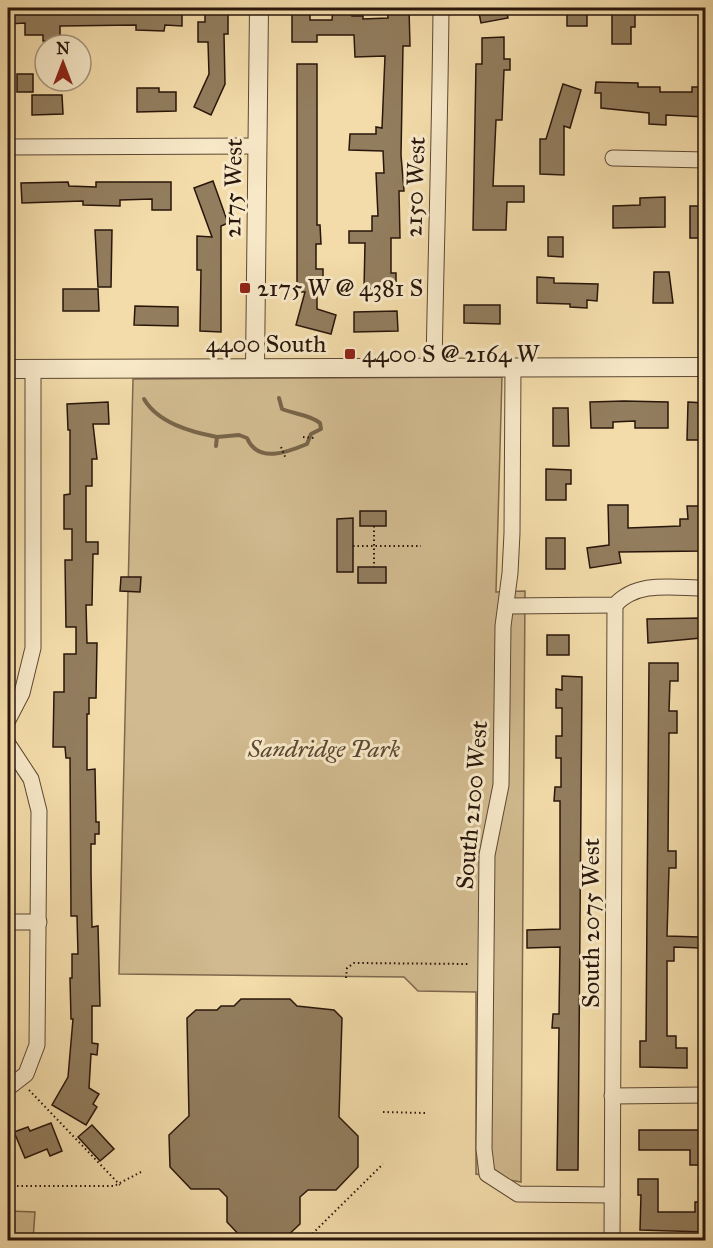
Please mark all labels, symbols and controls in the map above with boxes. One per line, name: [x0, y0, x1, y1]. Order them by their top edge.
north arrow: [33, 33, 93, 93]
text: N: [56, 39, 70, 58]
street label: 2150 West: [398, 136, 432, 238]
street label: 2175 West: [217, 137, 249, 238]
place label: 2175 W @ 4381 S: [257, 273, 423, 303]
marker: 2175 W @ 4381 S: [238, 281, 252, 295]
street label: 4400 South: [206, 329, 326, 359]
place label: 4400 S @ 2164 W: [362, 339, 541, 369]
marker: 4400 S @ 2164 W: [343, 347, 357, 361]
street label: South 2100 West: [450, 719, 494, 891]
park label: Sandridge Park: [247, 734, 400, 764]
street label: South 2075 West: [576, 838, 606, 1008]

